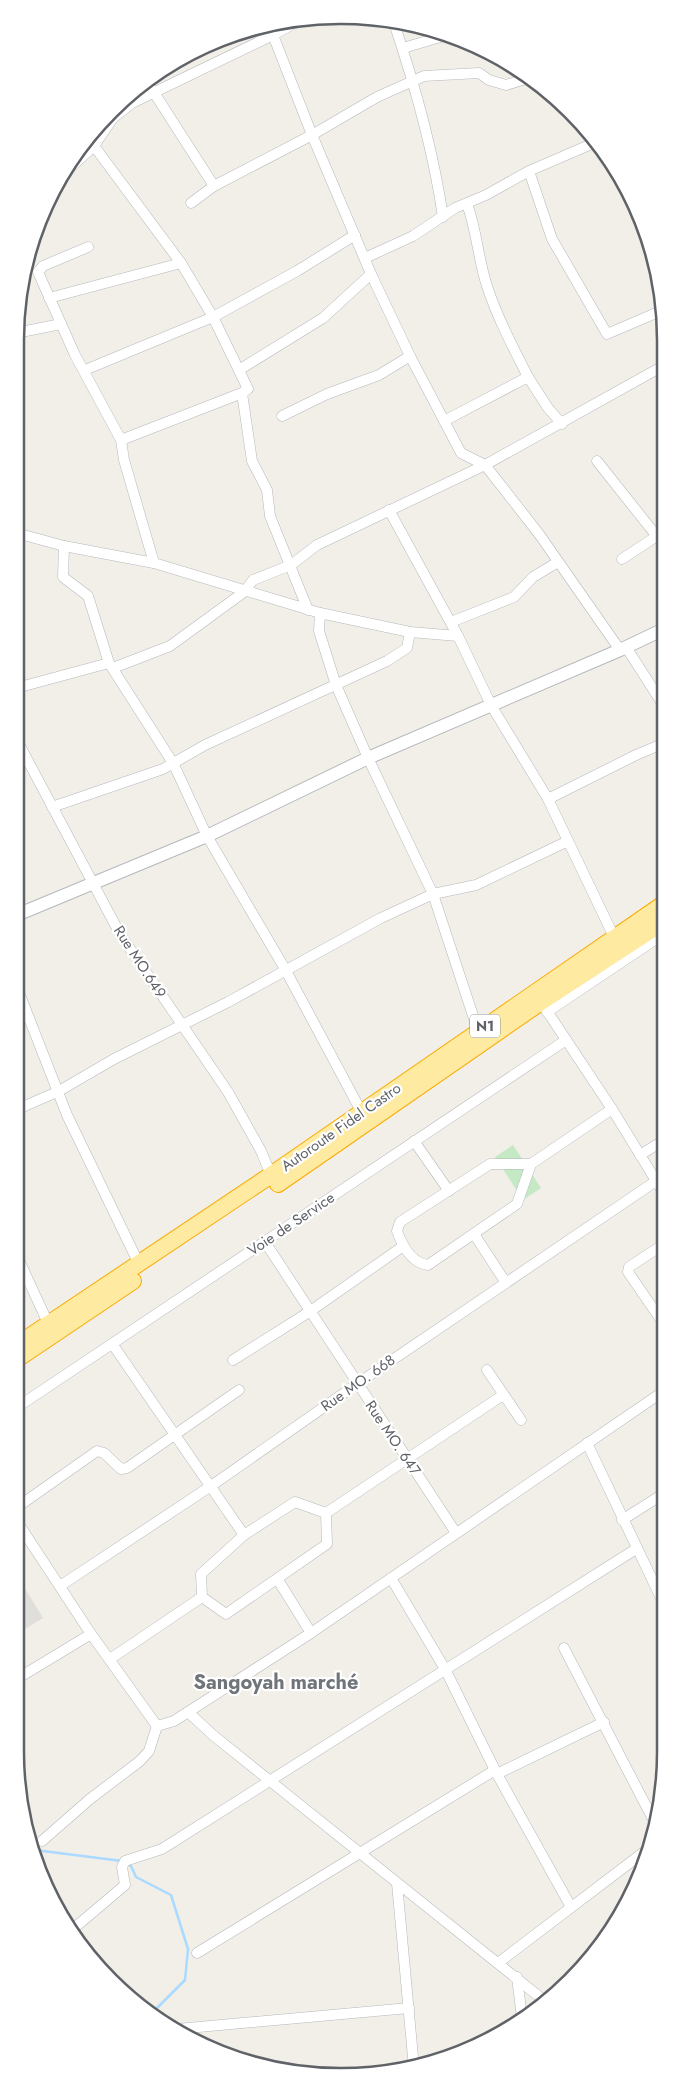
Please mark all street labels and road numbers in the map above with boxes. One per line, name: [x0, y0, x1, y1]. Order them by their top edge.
street label: Rue MO.649: [108, 921, 172, 1003]
road number: N1: [470, 1014, 500, 1038]
street label: Autoroute Fidel Castro: [277, 1077, 405, 1177]
street label: Voie de Service: [243, 1187, 339, 1261]
street label: Rue MO. 668: [316, 1349, 400, 1417]
street label: Rue MO. 647: [360, 1396, 426, 1480]

